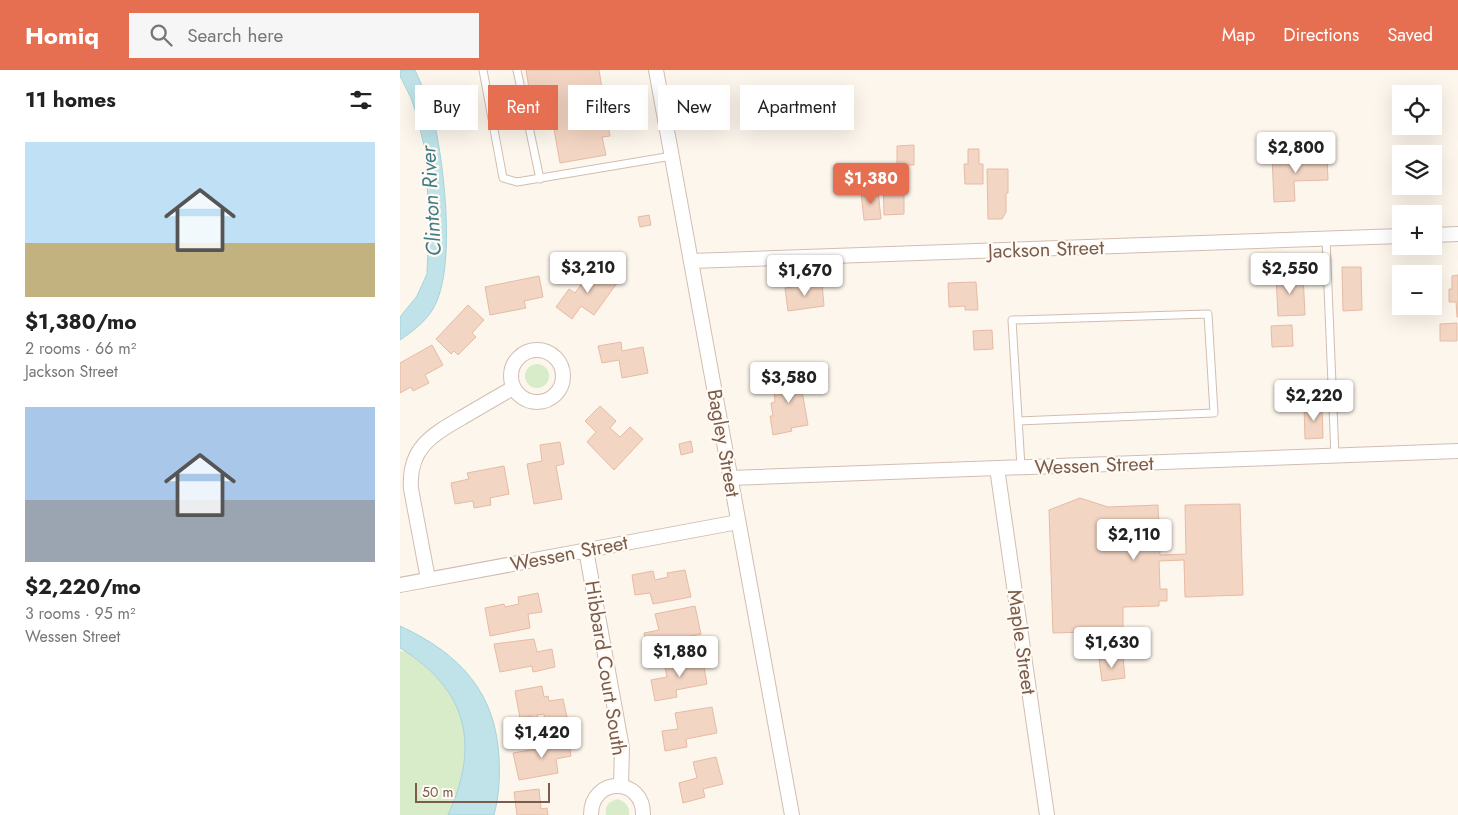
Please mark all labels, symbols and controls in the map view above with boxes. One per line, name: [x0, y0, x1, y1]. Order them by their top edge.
search box: [129, 13, 479, 58]
text: Homiq: [25, 18, 99, 53]
icon: search: [147, 21, 175, 49]
text: Search here: [187, 22, 283, 49]
text: Map: [1222, 22, 1255, 48]
text: Directions: [1283, 22, 1359, 48]
text: Saved: [1387, 22, 1433, 48]
text: 11 homes: [25, 85, 116, 115]
chip: Buy: [415, 85, 478, 130]
chip: Rent: [488, 85, 558, 130]
chip: Filters: [568, 85, 648, 130]
chip: New: [658, 85, 730, 130]
chip: Apartment: [740, 85, 854, 130]
map controls: [1392, 85, 1442, 315]
button: locate: [1392, 85, 1442, 135]
icon: filters: [347, 86, 375, 114]
pin: $2,800: [1255, 132, 1337, 174]
text: $2,800: [1268, 136, 1324, 159]
water label: Clinton River: [413, 144, 449, 257]
button: layers: [1392, 145, 1442, 195]
pin: $1,380: [830, 162, 912, 205]
text: $1,380: [844, 167, 898, 190]
icon: home: [155, 175, 245, 265]
button: +: [1392, 205, 1442, 255]
street label: Jackson Street: [985, 233, 1105, 266]
pin: $3,210: [547, 252, 629, 294]
pin: $2,550: [1249, 252, 1331, 295]
pin: $1,670: [764, 254, 846, 297]
text: $3,210: [561, 256, 615, 279]
text: $2,550: [1262, 257, 1318, 280]
text: $1,670: [778, 259, 832, 282]
button: −: [1392, 265, 1442, 315]
text: $1,380/mo: [25, 307, 137, 337]
text: 2 rooms · 66 m²: [25, 337, 136, 360]
text: Jackson Street: [25, 360, 118, 383]
pin: $3,580: [748, 362, 830, 404]
text: $3,580: [761, 366, 817, 389]
pin: $2,220: [1273, 380, 1355, 422]
text: $2,220: [1285, 384, 1343, 407]
street label: Bagley Street: [700, 387, 747, 500]
icon: home: [155, 440, 245, 530]
street label: Wessen Street: [1034, 449, 1154, 482]
pin: $2,110: [1093, 518, 1175, 561]
text: $2,110: [1108, 523, 1160, 546]
street label: Wessen Street: [508, 528, 631, 579]
text: $2,220/mo: [25, 572, 141, 602]
street label: Hibbard Court South: [577, 579, 634, 758]
street label: Maple Street: [1000, 588, 1043, 697]
text: 3 rooms · 95 m²: [25, 602, 136, 625]
text: Wessen Street: [25, 625, 120, 648]
pin: $1,630: [1071, 626, 1153, 669]
text: $1,630: [1085, 631, 1139, 654]
pin: $1,880: [639, 636, 721, 678]
text: $1,880: [653, 640, 707, 663]
pin: $1,420: [501, 716, 583, 759]
text: $1,420: [514, 721, 570, 744]
scale bar: [415, 780, 550, 803]
text: 50 m: [422, 782, 453, 802]

